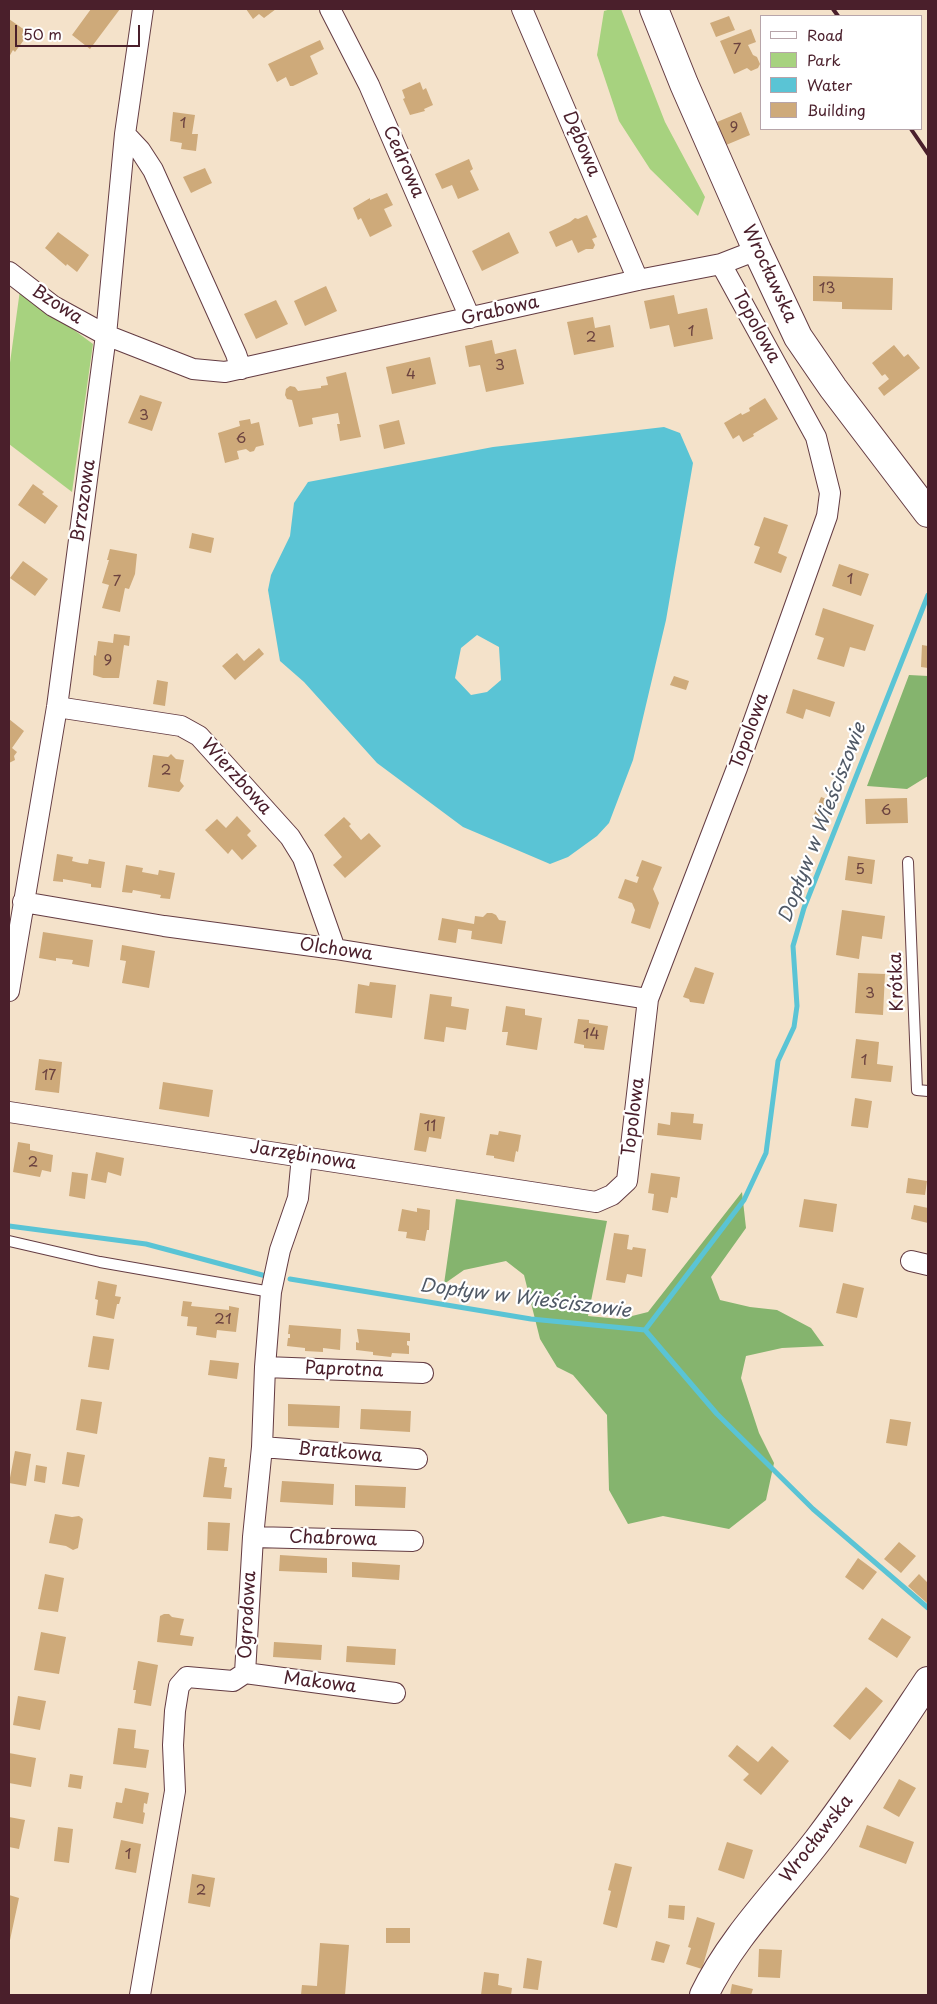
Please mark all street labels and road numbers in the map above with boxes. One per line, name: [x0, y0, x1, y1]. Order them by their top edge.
street label: Dębowa: [558, 108, 604, 180]
street label: Cedrowa: [378, 123, 428, 201]
street label: Wrocławska: [737, 222, 801, 326]
street label: Bzowa: [28, 281, 86, 329]
street label: Topolowa: [727, 287, 785, 367]
street label: Grabowa: [459, 292, 541, 330]
street label: Brzozowa: [67, 458, 101, 544]
street label: Topolowa: [726, 690, 774, 772]
street label: Wierzbowa: [196, 735, 276, 819]
street label: Olchowa: [298, 934, 374, 966]
street label: Krótka: [885, 952, 909, 1012]
street label: Topolowa: [618, 1076, 650, 1158]
street label: Jarzębinowa: [248, 1137, 358, 1175]
street label: Paprotna: [304, 1358, 384, 1382]
street label: Bratkowa: [297, 1439, 383, 1467]
street label: Chabrowa: [288, 1527, 378, 1551]
street label: Ogrodowa: [235, 1570, 261, 1660]
street label: Makowa: [282, 1668, 358, 1698]
street label: Wrocławska: [776, 1791, 858, 1887]

